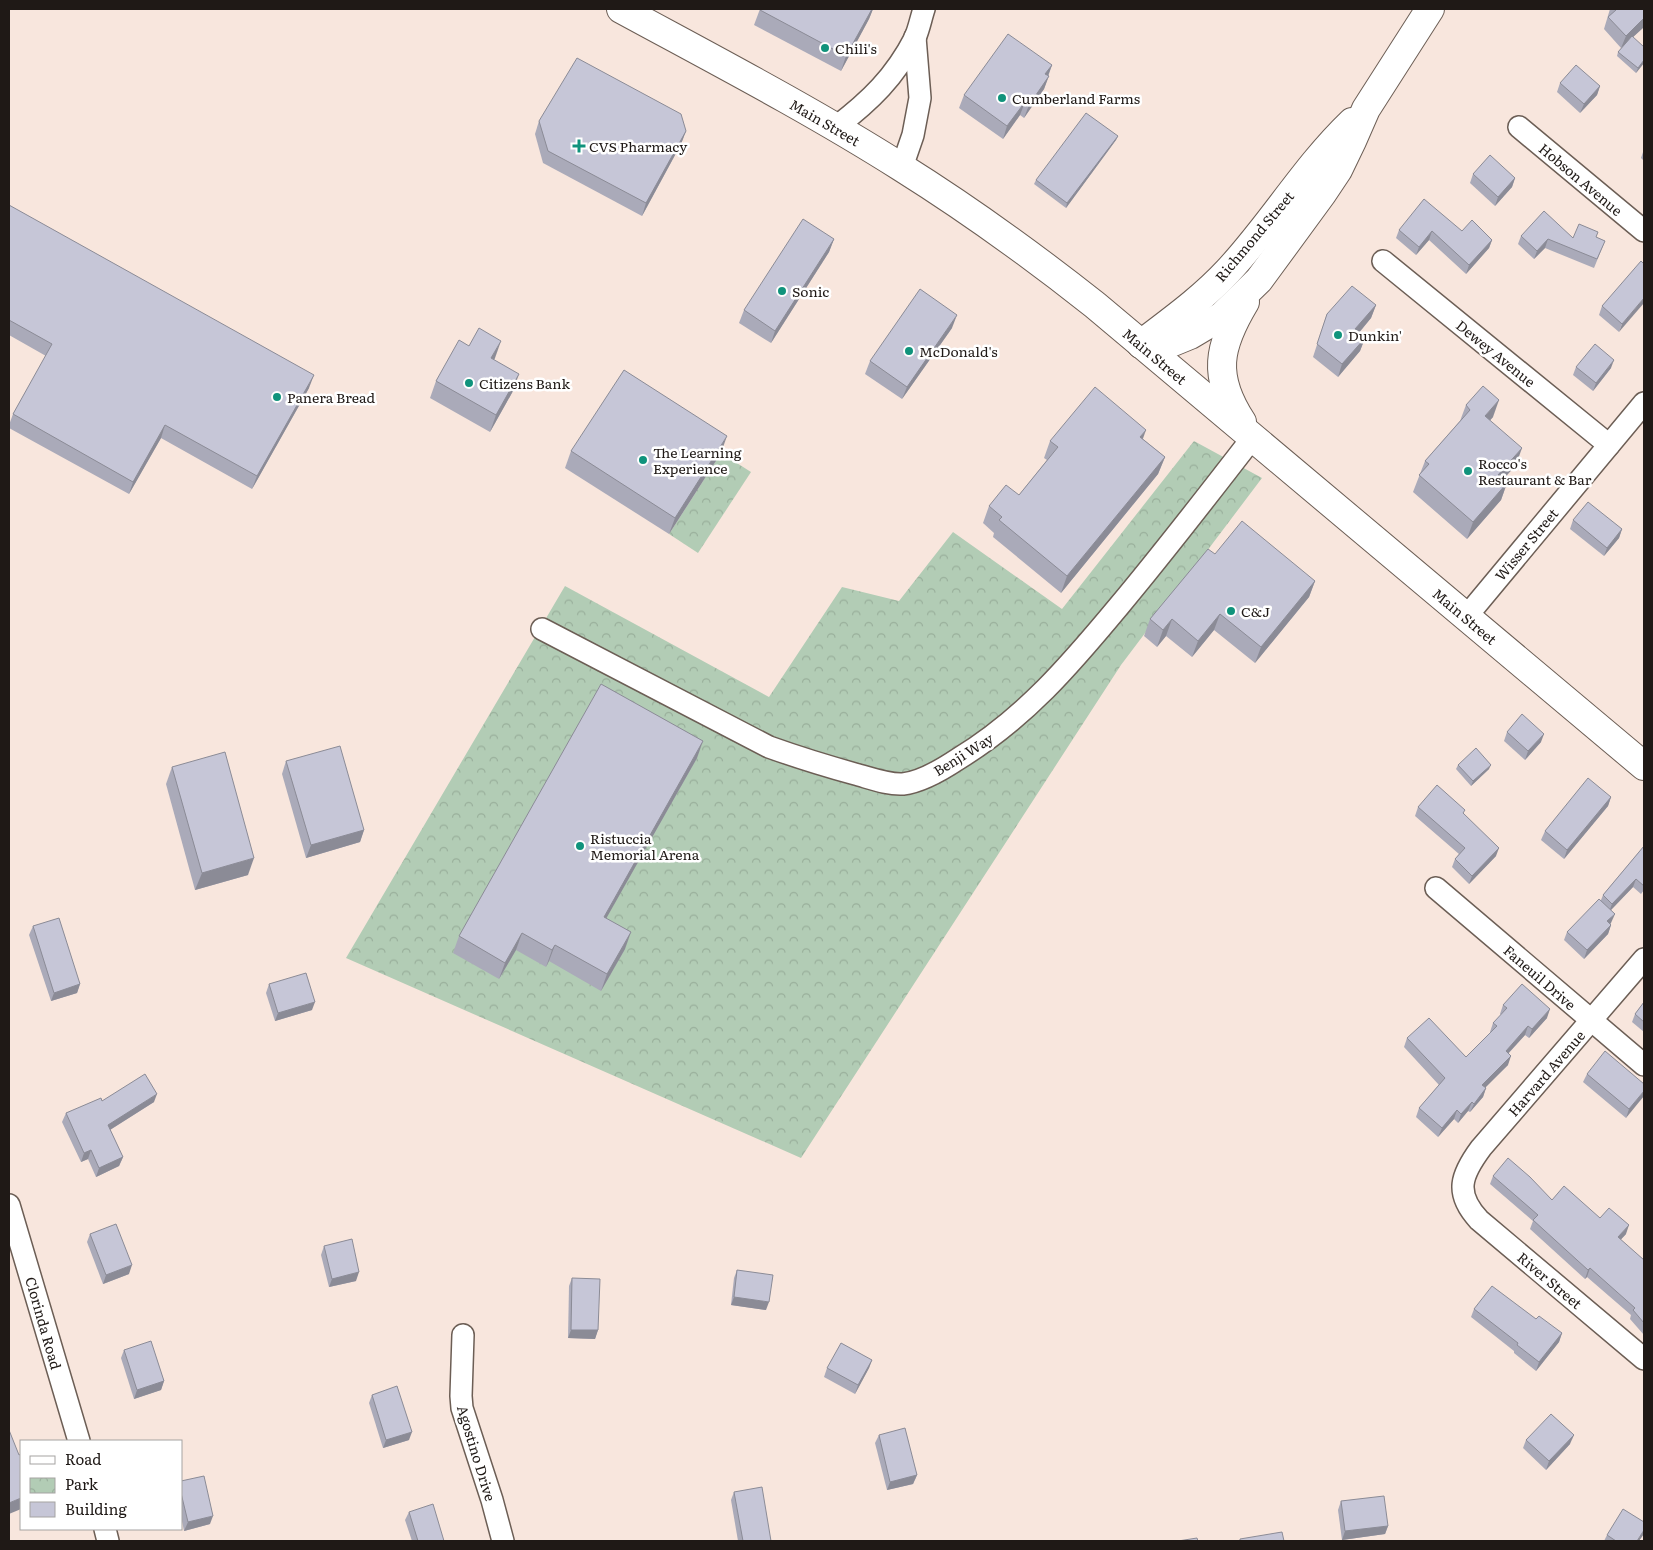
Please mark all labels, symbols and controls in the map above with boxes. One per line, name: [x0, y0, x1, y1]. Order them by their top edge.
place label: Chili's: [835, 38, 877, 58]
marker: Chili's: [819, 42, 831, 54]
place label: Cumberland Farms: [1012, 88, 1140, 108]
marker: Cumberland Farms: [996, 92, 1008, 104]
street label: Main Street: [786, 94, 864, 150]
place label: CVS Pharmacy: [589, 136, 688, 156]
street label: Hobson Avenue: [1535, 138, 1627, 220]
marker: CVS Pharmacy: [573, 140, 585, 152]
street label: Richmond Street: [1210, 186, 1298, 286]
place label: Sonic: [792, 281, 829, 301]
marker: Sonic: [776, 285, 788, 297]
street label: Dewey Avenue: [1452, 315, 1540, 391]
street label: Main Street: [1119, 323, 1192, 389]
place label: Dunkin': [1348, 325, 1402, 345]
marker: Dunkin': [1332, 329, 1344, 341]
place label: McDonald's: [919, 341, 998, 361]
marker: McDonald's: [903, 345, 915, 357]
place label: Citizens Bank: [479, 373, 570, 393]
marker: Citizens Bank: [463, 377, 475, 389]
place label: Panera Bread: [287, 387, 376, 407]
marker: Panera Bread: [271, 391, 283, 403]
place label: The Learning Experience: [653, 442, 742, 478]
place label: Rocco's Restaurant & Bar: [1478, 453, 1592, 489]
marker: The Learning Experience: [637, 454, 649, 466]
marker: Rocco's Restaurant & Bar: [1462, 465, 1474, 477]
street label: Wisser Street: [1490, 503, 1562, 584]
street label: Main Street: [1429, 583, 1502, 649]
place label: C&J: [1241, 601, 1270, 621]
marker: C&J: [1225, 605, 1237, 617]
street label: Benji Way: [929, 727, 998, 780]
place label: Ristuccia Memorial Arena: [590, 828, 700, 864]
marker: Ristuccia Memorial Arena: [574, 840, 586, 852]
street label: Faneuil Drive: [1500, 940, 1580, 1014]
street label: Harvard Avenue: [1503, 1026, 1589, 1120]
street label: River Street: [1513, 1247, 1587, 1313]
street label: Clorinda Road: [21, 1274, 67, 1372]
street label: Agostino Drive: [453, 1403, 501, 1503]
legend: [20, 1440, 182, 1530]
text: Road: [65, 1447, 101, 1470]
text: Park: [65, 1472, 99, 1495]
text: Building: [65, 1497, 127, 1520]

